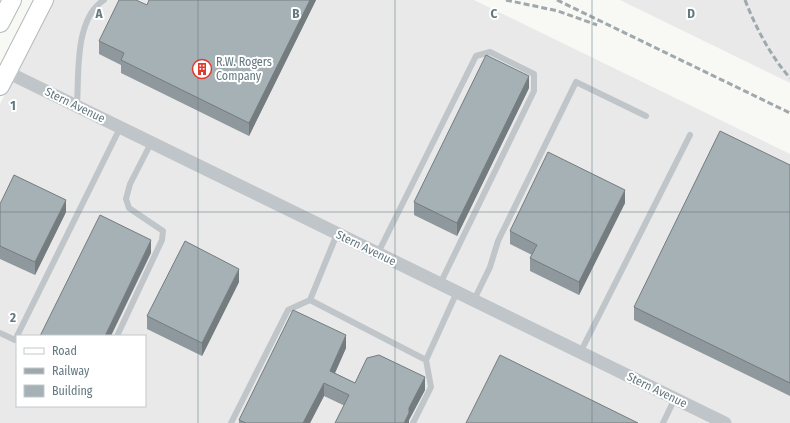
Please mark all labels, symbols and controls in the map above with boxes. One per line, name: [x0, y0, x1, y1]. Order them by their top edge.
text: A: [94, 6, 103, 21]
text: B: [292, 6, 300, 21]
text: C: [491, 6, 498, 21]
text: D: [687, 6, 695, 21]
place label: R.W. Rogers Company: [216, 55, 272, 83]
building icon: R.W. Rogers Company: [191, 58, 213, 80]
street label: Stern Avenue: [43, 84, 107, 126]
text: 1: [10, 98, 16, 113]
street label: Stern Avenue: [334, 227, 398, 269]
text: 2: [9, 310, 16, 325]
legend: [16, 335, 146, 407]
text: Road: [52, 344, 77, 358]
text: Railway: [52, 364, 90, 378]
street label: Stern Avenue: [625, 369, 689, 411]
text: Building: [52, 384, 93, 398]

